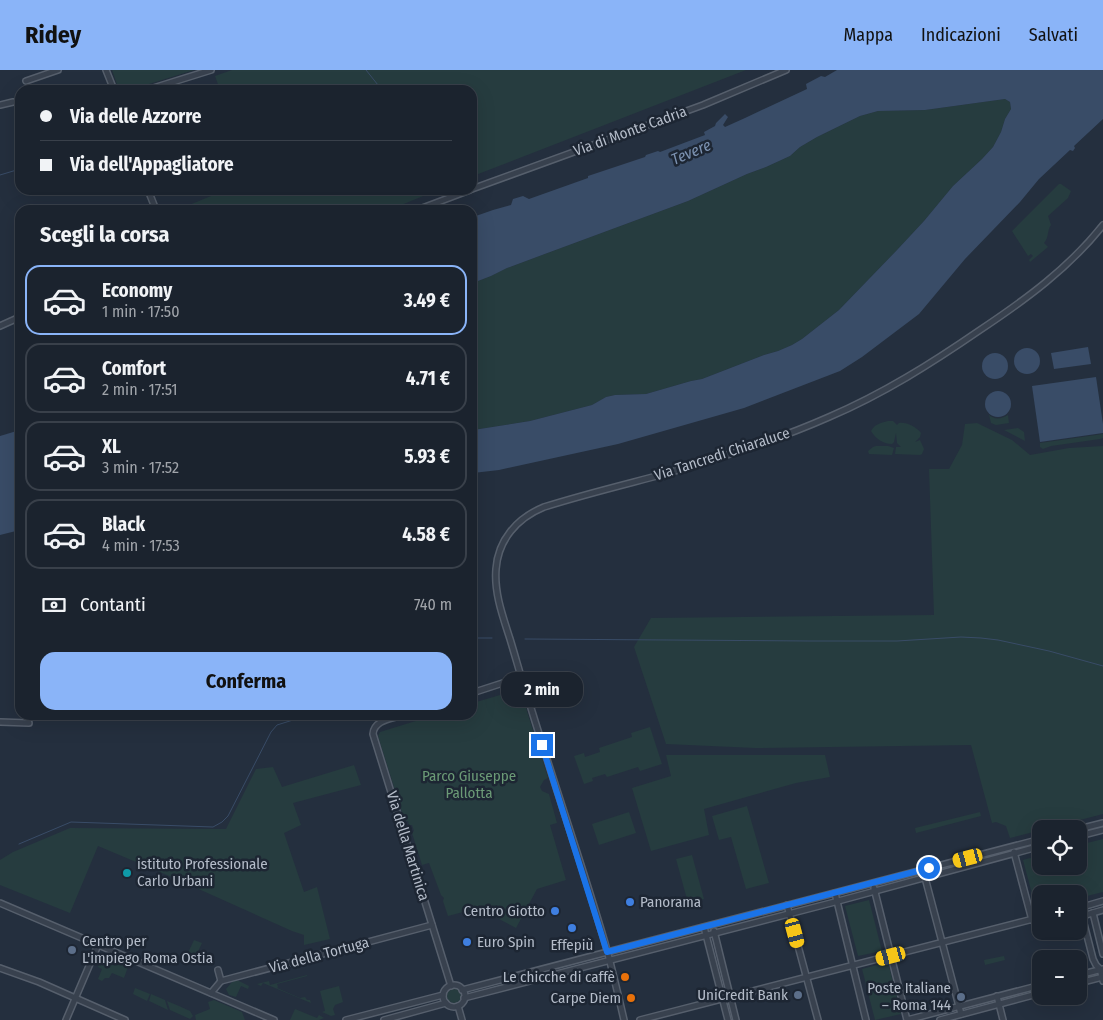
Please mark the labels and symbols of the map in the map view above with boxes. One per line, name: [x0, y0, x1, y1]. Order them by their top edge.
street label: Via di Monte Cadria: [571, 102, 689, 160]
water label: Tevere: [668, 135, 714, 169]
street label: Via Tancredi Chiaraluce: [652, 424, 792, 484]
callout: 2 min: [501, 672, 583, 708]
route end: [531, 734, 553, 756]
park label: Parco Giuseppe Pallotta: [422, 767, 516, 802]
street label: Via della Martinica: [383, 789, 433, 903]
car: [951, 847, 984, 869]
place label: istituto Professionale Carlo Urbani: [137, 855, 268, 890]
route start: [918, 857, 940, 879]
marker: istituto Professionale Carlo Urbani: [121, 867, 133, 879]
place label: Panorama: [640, 893, 701, 911]
marker: Panorama: [624, 896, 636, 908]
place label: Centro Giotto: [463, 902, 545, 920]
marker: Centro Giotto: [549, 905, 561, 917]
car: [783, 917, 806, 949]
marker: Effepiù: [566, 922, 578, 934]
place label: Centro per L'impiego Roma Ostia: [82, 932, 213, 967]
street label: Via della Tortuga: [267, 933, 371, 977]
place label: Euro Spin: [477, 933, 535, 951]
marker: Euro Spin: [461, 936, 473, 948]
place label: Effepiù: [551, 936, 593, 954]
marker: Centro per L'impiego Roma Ostia: [66, 944, 78, 956]
car: [874, 945, 907, 967]
place label: Le chicche di caffè: [503, 968, 615, 986]
marker: Le chicche di caffè: [619, 971, 631, 983]
place label: Poste Italiane – Roma 144: [867, 979, 951, 1014]
place label: UniCredit Bank: [697, 986, 788, 1004]
place label: Carpe Diem: [551, 989, 621, 1007]
marker: UniCredit Bank: [792, 989, 804, 1001]
marker: Poste Italiane – Roma 144: [955, 991, 967, 1003]
marker: Carpe Diem: [625, 992, 637, 1004]

